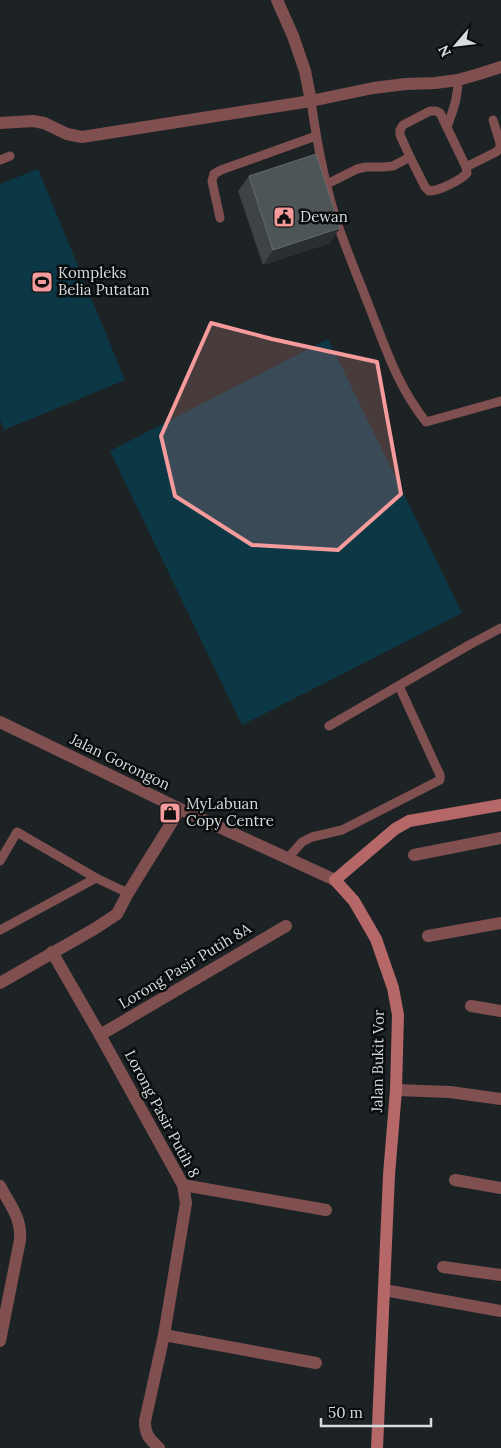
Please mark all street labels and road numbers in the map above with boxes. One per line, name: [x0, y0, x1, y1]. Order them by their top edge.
street label: Jalan Gorongon: [66, 729, 173, 794]
street label: Lorong Pasir Putih 8A: [115, 918, 255, 1013]
street label: Jalan Bukit Vor: [367, 1009, 388, 1114]
street label: Lorong Pasir Putih 8: [121, 1047, 204, 1181]

